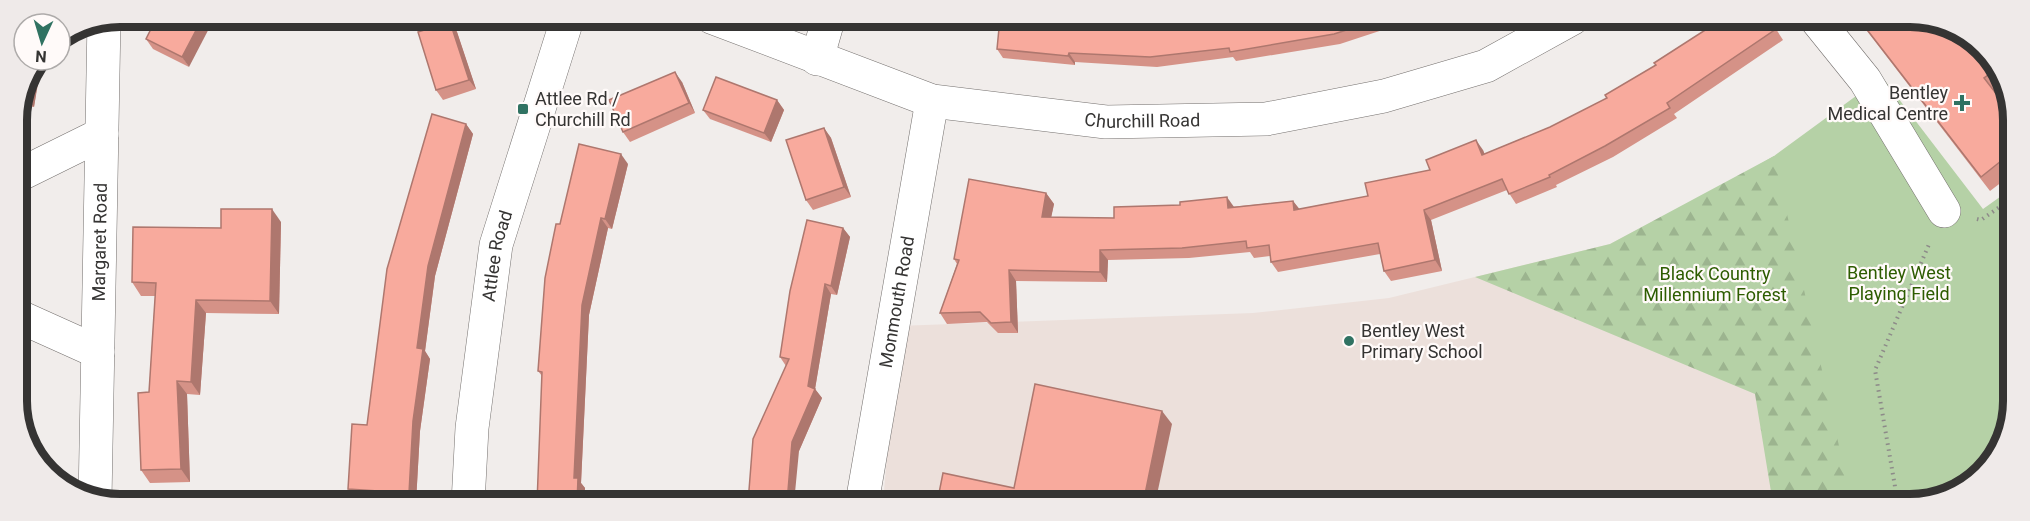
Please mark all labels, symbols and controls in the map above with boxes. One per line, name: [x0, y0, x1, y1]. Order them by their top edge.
north arrow: [12, 12, 72, 72]
text: N: [35, 47, 47, 66]
place label: Bentley Medical Centre: [1828, 82, 1948, 124]
place label: Attlee Rd / Churchill Rd: [535, 88, 631, 130]
marker: Bentley Medical Centre: [1953, 94, 1971, 112]
marker: Attlee Rd / Churchill Rd: [516, 102, 530, 116]
street label: Churchill Road: [1083, 108, 1200, 132]
street label: Margaret Road: [88, 183, 111, 301]
street label: Attlee Road: [478, 208, 516, 303]
street label: Monmouth Road: [875, 234, 918, 370]
park label: Bentley West Playing Field: [1847, 262, 1951, 304]
park label: Black Country Millennium Forest: [1643, 263, 1787, 305]
place label: Bentley West Primary School: [1361, 320, 1483, 362]
marker: Bentley West Primary School: [1342, 334, 1356, 348]

